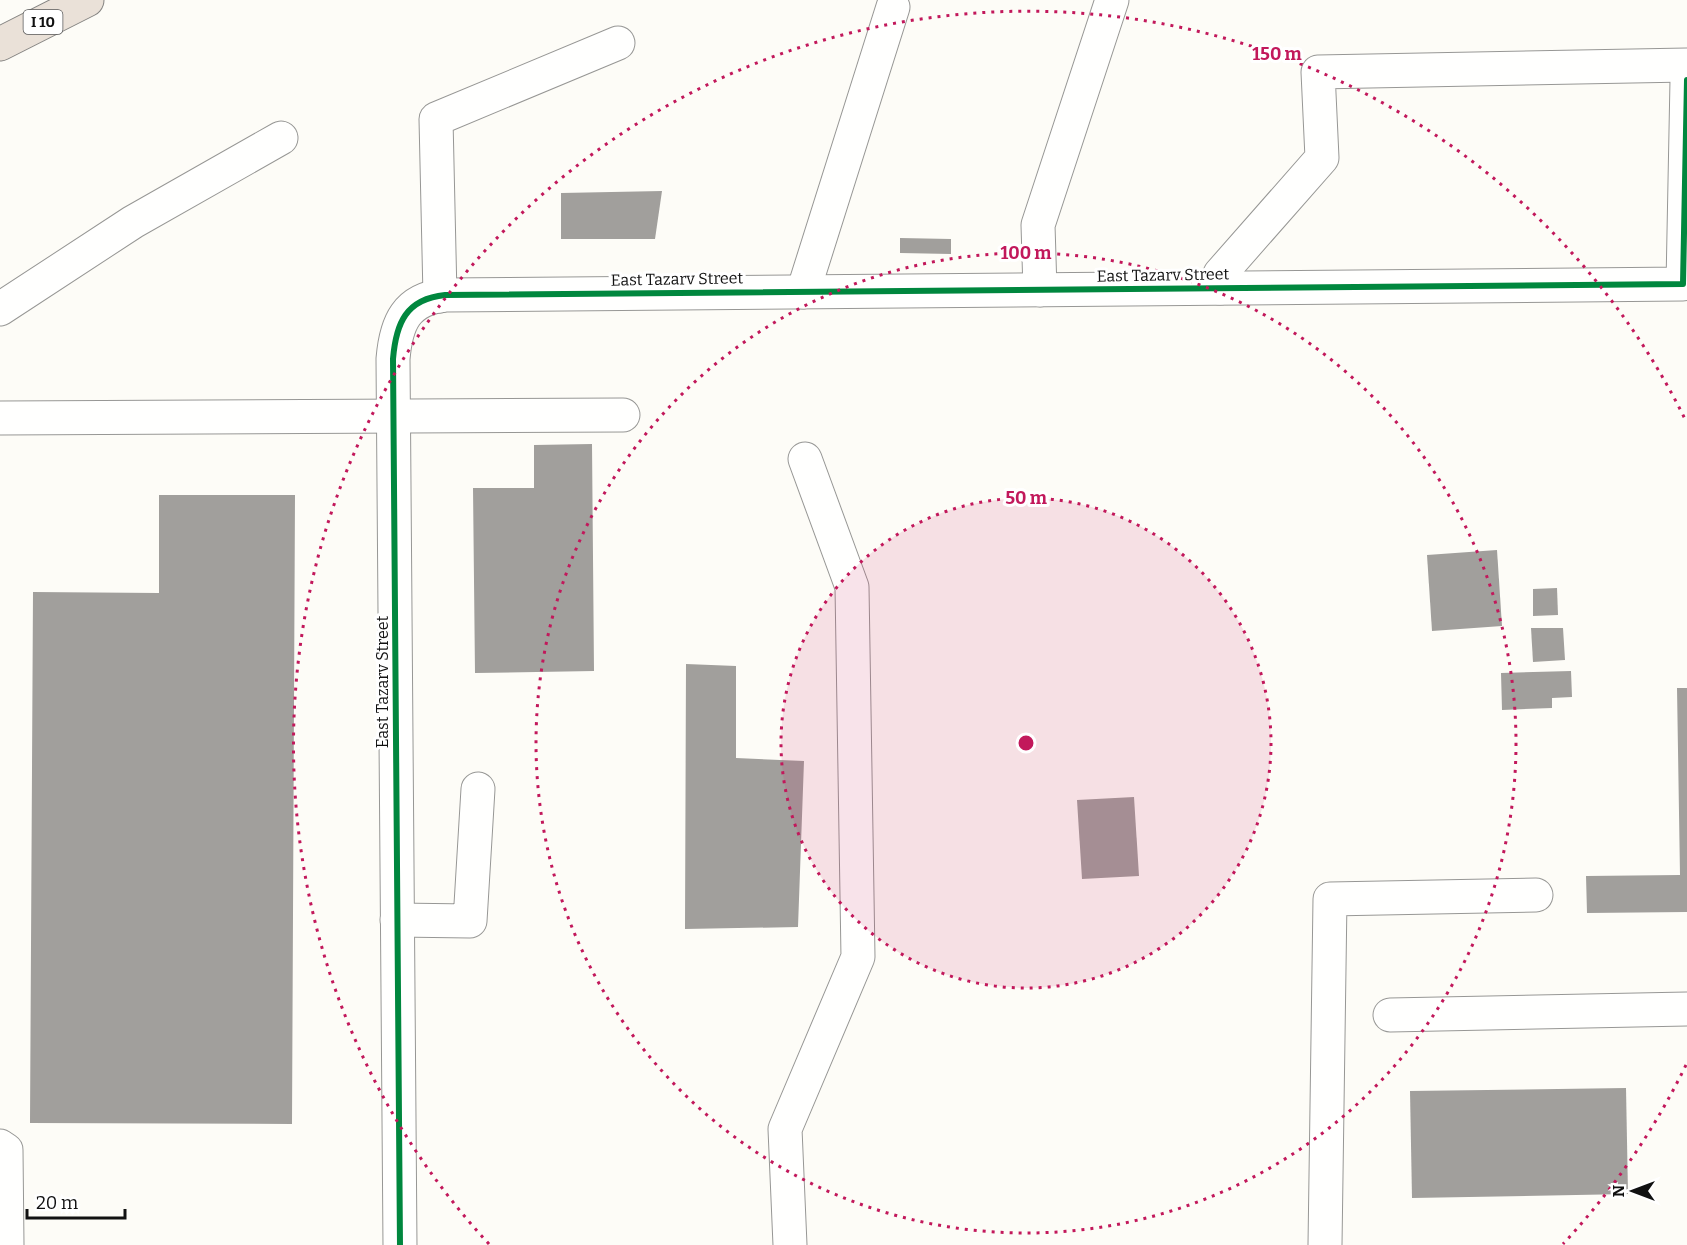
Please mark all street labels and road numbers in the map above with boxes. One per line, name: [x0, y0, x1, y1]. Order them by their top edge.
road number: I 10: [24, 10, 63, 34]
street label: East Tazarv Street: [1097, 264, 1230, 286]
street label: East Tazarv Street: [611, 268, 744, 290]
street label: East Tazarv Street: [373, 615, 392, 748]

